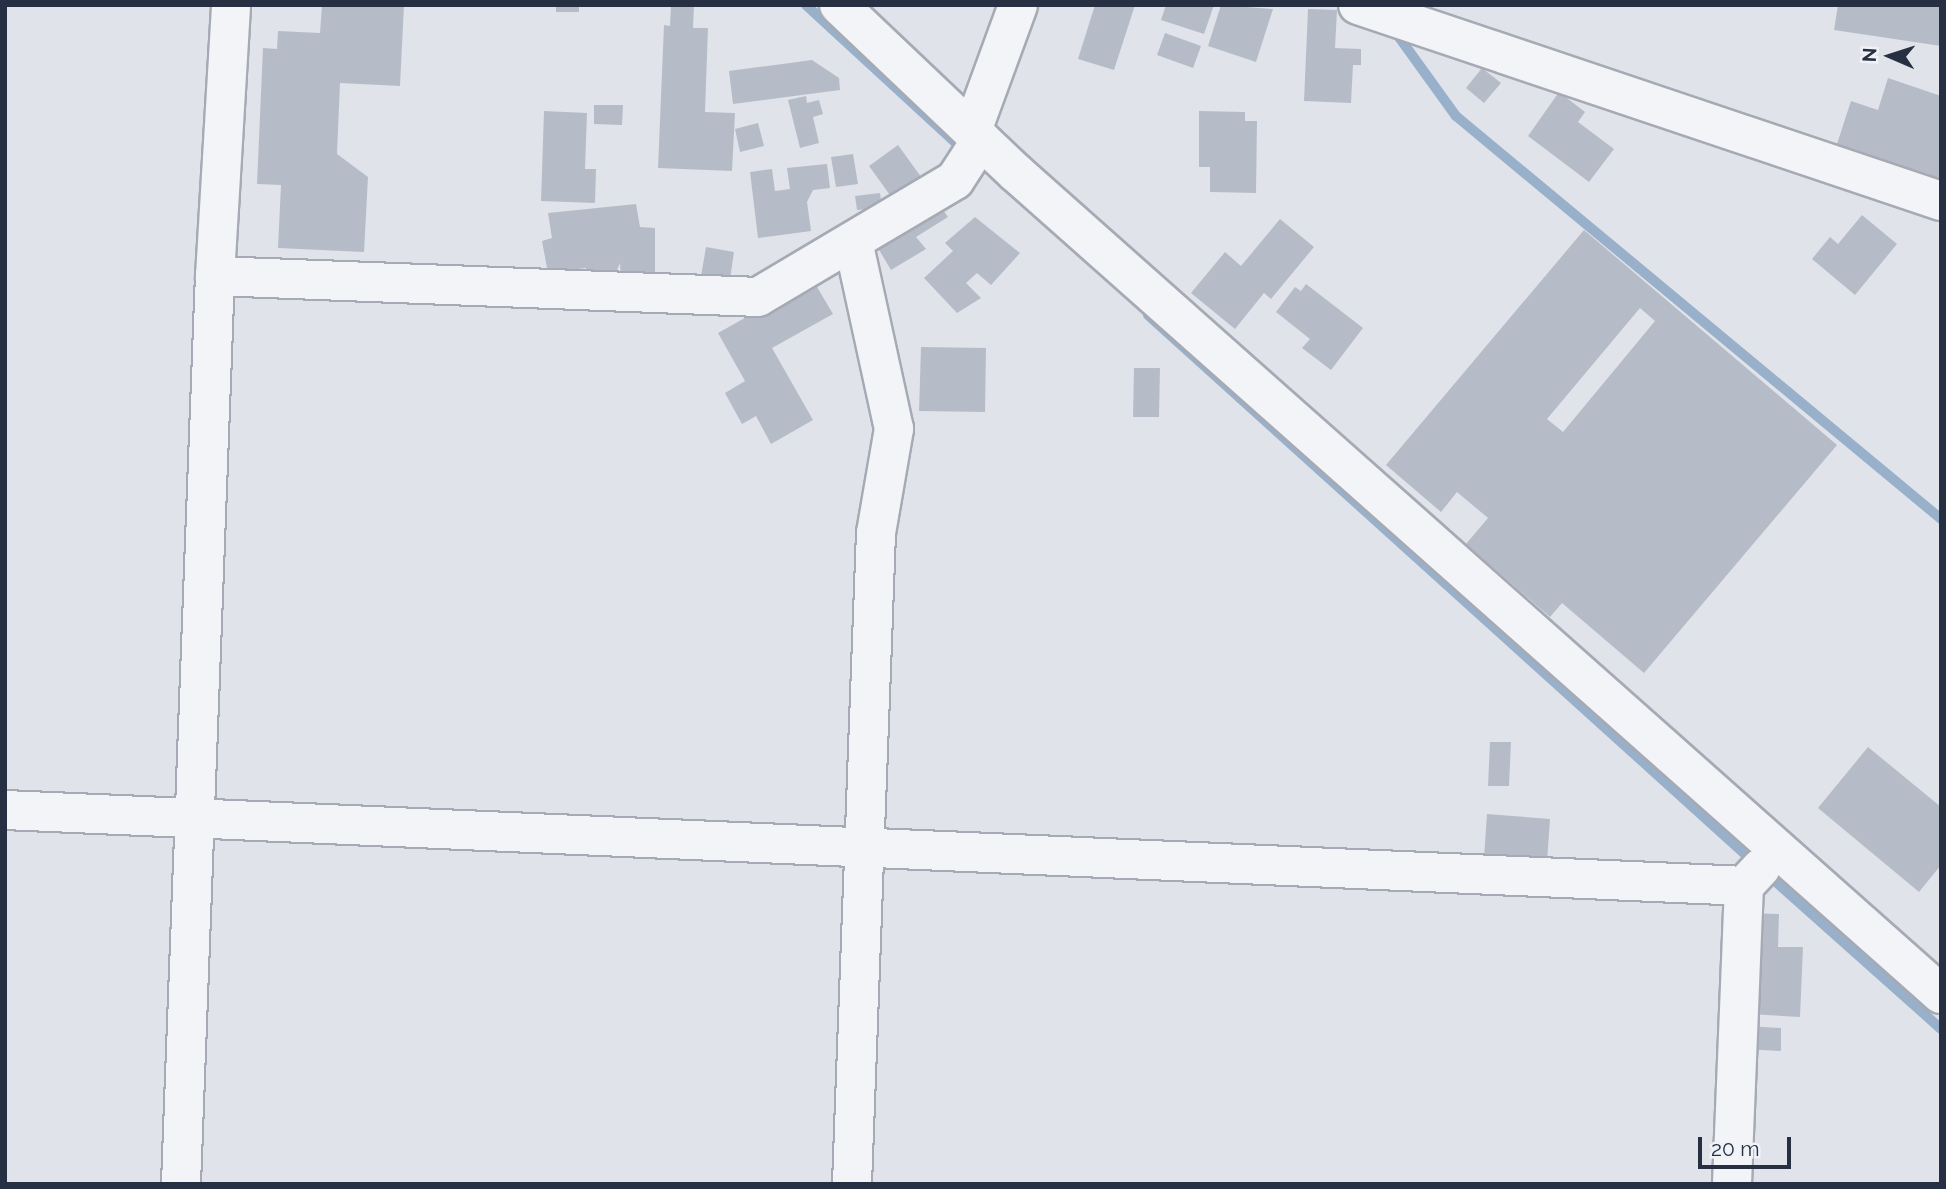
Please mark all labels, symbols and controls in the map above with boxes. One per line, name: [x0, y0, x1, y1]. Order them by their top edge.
north arrow: [1855, 21, 1925, 91]
text: N: [1858, 47, 1880, 63]
scale bar: [1701, 1122, 1794, 1166]
text: 20 m: [1711, 1136, 1759, 1161]

